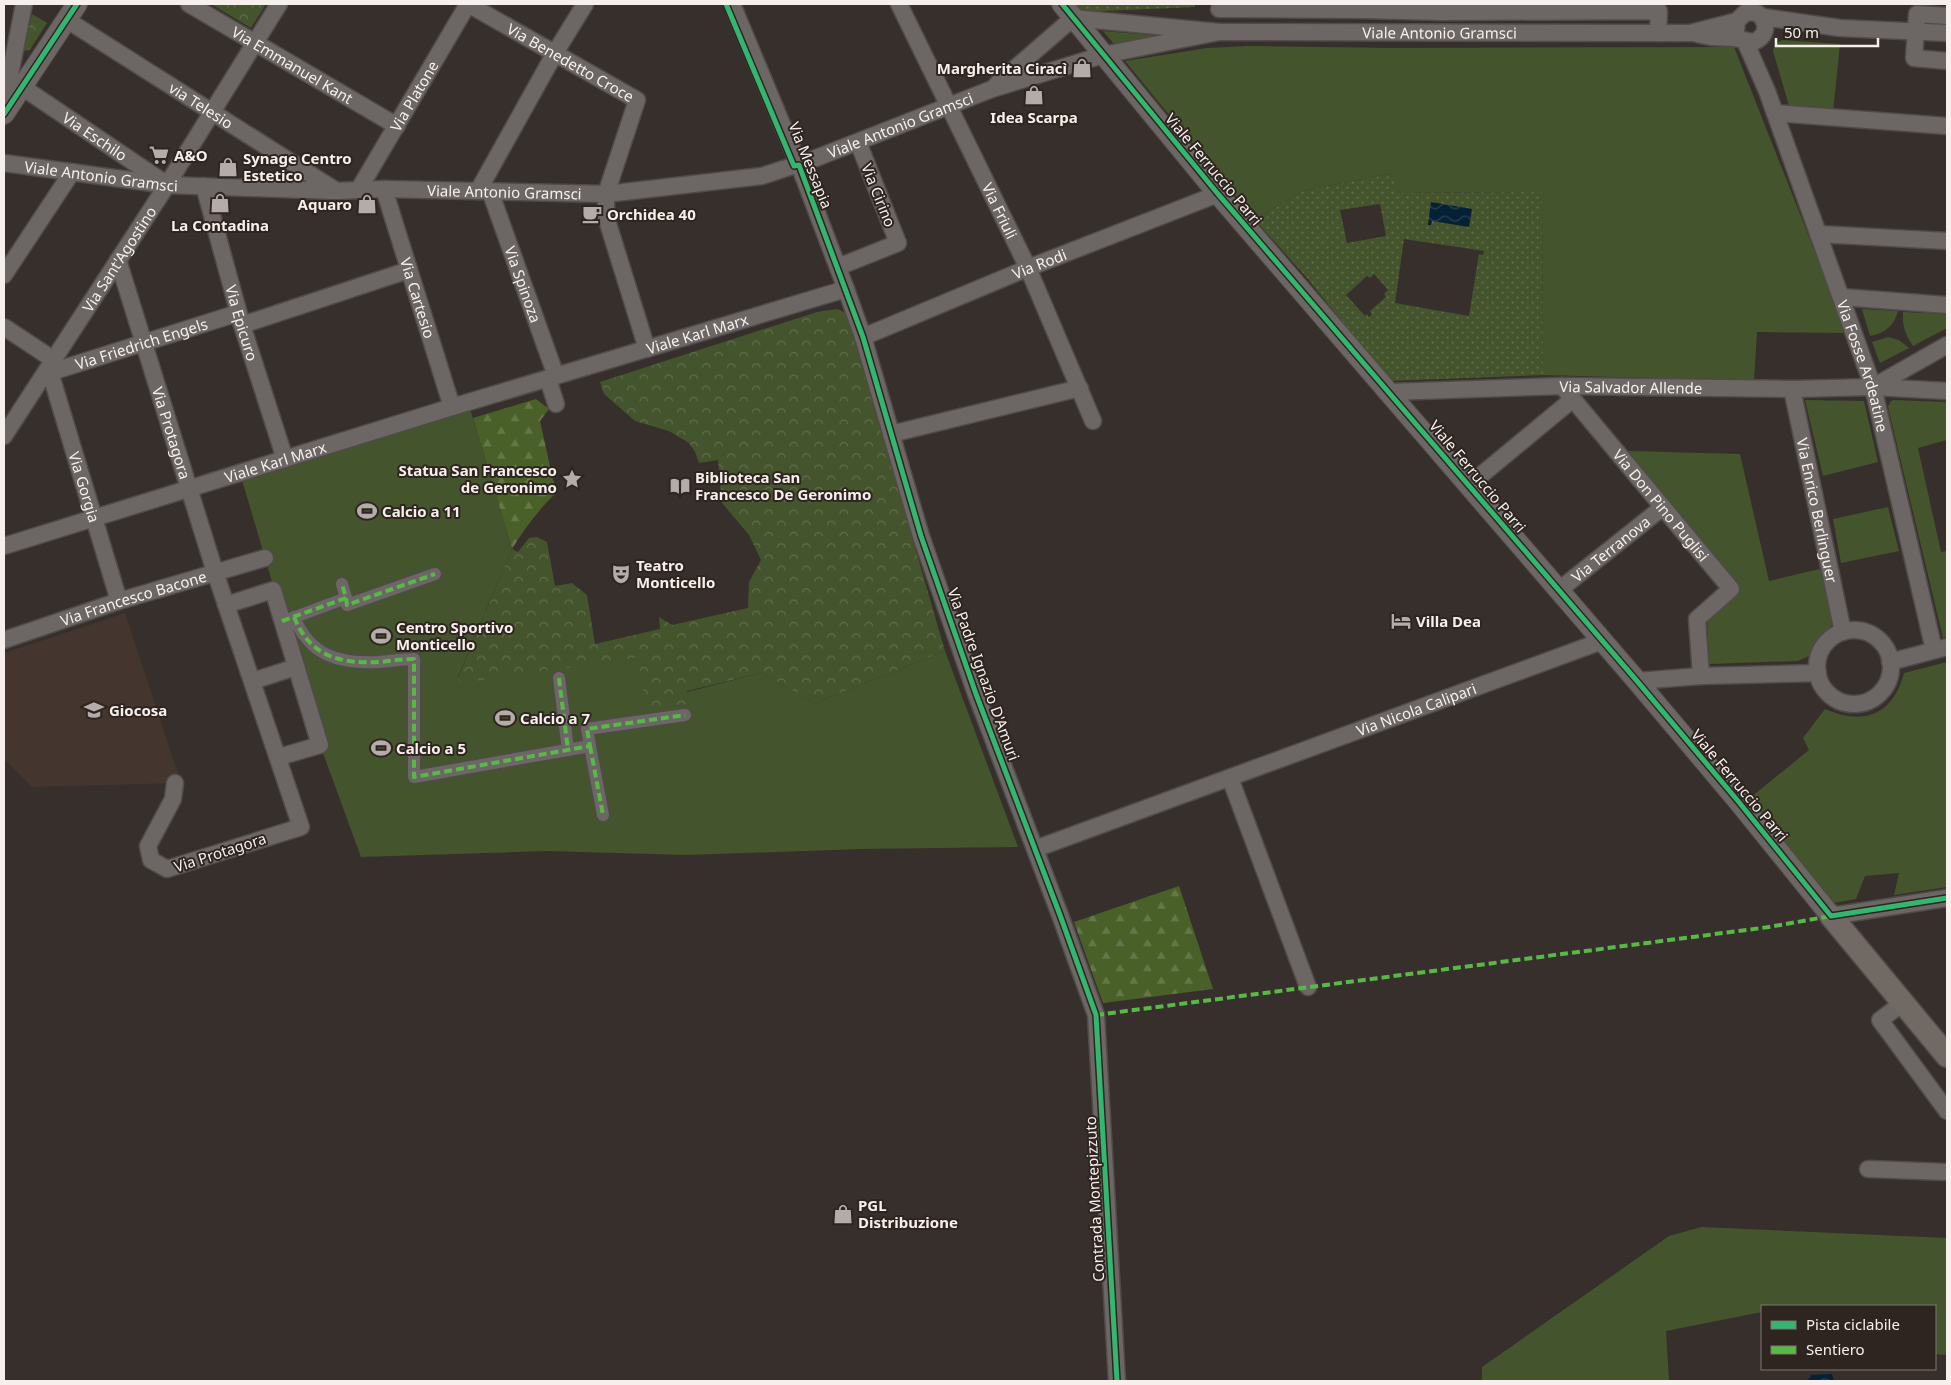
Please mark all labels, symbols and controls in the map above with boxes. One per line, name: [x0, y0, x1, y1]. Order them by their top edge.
scale bar: [1776, 15, 1878, 47]
street label: Via Benedetto Croce: [504, 18, 638, 106]
street label: Via Emmanuel Kant: [228, 21, 357, 108]
street label: Viale Antonio Gramsci: [1362, 22, 1517, 43]
text: 50 m: [1784, 22, 1819, 42]
street label: Via Platone: [385, 57, 442, 135]
shop icon: Margherita Ciracì: [1071, 57, 1093, 79]
place label: Margherita Ciracì: [937, 58, 1068, 78]
street label: via Telesio: [165, 77, 237, 133]
shop icon: Idea Scarpa: [1023, 84, 1045, 106]
street label: Viale Antonio Gramsci: [824, 87, 976, 163]
street label: Via Eschilo: [59, 107, 131, 165]
place label: Idea Scarpa: [990, 107, 1078, 127]
street label: Viale Ferruccio Parri: [1161, 109, 1267, 229]
street label: Via Messapia: [785, 119, 837, 211]
supermarket icon: A&O: [148, 144, 170, 166]
place label: A&O: [174, 145, 208, 165]
place label: Synage Centro Estetico: [243, 148, 352, 185]
street label: Viale Antonio Gramsci: [23, 156, 178, 195]
shop icon: Synage Centro Estetico: [217, 156, 239, 178]
street label: Via Cirino: [857, 160, 901, 230]
street label: Via Friuli: [978, 179, 1022, 242]
street label: Viale Antonio Gramsci: [427, 180, 582, 203]
shop icon: La Contadina: [209, 192, 231, 214]
shop icon: Aquaro: [356, 193, 378, 215]
place label: Aquaro: [298, 194, 352, 214]
street label: Via Sant'Agostino: [77, 202, 161, 316]
cafe icon: Orchidea 40: [581, 203, 603, 225]
place label: Orchidea 40: [607, 204, 696, 224]
place label: La Contadina: [171, 215, 269, 235]
street label: Via Spinoza: [500, 243, 546, 325]
street label: Via Rodi: [1009, 244, 1069, 283]
street label: Via Cartesio: [396, 255, 440, 341]
street label: Via Epicuro: [221, 283, 263, 363]
street label: Via Fosse Ardeatine: [1833, 297, 1893, 434]
street label: Viale Karl Marx: [644, 309, 751, 358]
street label: Via Friedrich Engels: [73, 313, 210, 374]
street label: Via Salvador Allende: [1559, 376, 1703, 398]
street label: Via Protagora: [148, 384, 195, 482]
street label: Viale Ferruccio Parri: [1425, 416, 1531, 536]
street label: Via Enrico Berlinguer: [1793, 436, 1842, 585]
street label: Viale Karl Marx: [222, 437, 329, 487]
street label: Via Don Pino Puglisi: [1609, 445, 1714, 565]
street label: Via Gorgia: [65, 449, 105, 525]
place label: Statua San Francesco de Geronimo: [398, 460, 557, 497]
place label: Biblioteca San Francesco De Geronimo: [695, 467, 871, 504]
place icon: Statua San Francesco de Geronimo: [561, 468, 583, 490]
library icon: Biblioteca San Francesco De Geronimo: [669, 475, 691, 497]
sports icon: Calcio a 11: [356, 500, 378, 522]
place label: Calcio a 11: [382, 501, 461, 521]
street label: Via Terranova: [1567, 511, 1654, 586]
place label: Teatro Monticello: [636, 555, 715, 592]
theatre icon: Teatro Monticello: [610, 563, 632, 585]
street label: Via Francesco Bacone: [58, 566, 209, 630]
street label: Via Padre Ignazio D'Amuri: [943, 585, 1025, 763]
hotel icon: Villa Dea: [1390, 610, 1412, 632]
place label: Villa Dea: [1416, 611, 1481, 631]
place label: Centro Sportivo Monticello: [396, 617, 513, 654]
sports icon: Centro Sportivo Monticello: [370, 625, 392, 647]
street label: Via Nicola Calipari: [1353, 678, 1479, 740]
school or university icon: Giocosa: [83, 699, 105, 721]
place label: Giocosa: [109, 700, 167, 720]
sports icon: Calcio a 7: [494, 707, 516, 729]
place label: Calcio a 7: [520, 708, 590, 728]
street label: Viale Ferruccio Parri: [1687, 725, 1793, 845]
sports icon: Calcio a 5: [370, 737, 392, 759]
place label: Calcio a 5: [396, 738, 466, 758]
street label: Via Protagora: [171, 828, 269, 876]
street label: Contrada Montepizzuto: [1080, 1116, 1108, 1282]
place label: PGL Distribuzione: [858, 1195, 958, 1232]
shop icon: PGL Distribuzione: [832, 1203, 854, 1225]
legend: [1761, 1305, 1936, 1370]
text: Pista ciclabile: [1806, 1314, 1900, 1334]
text: Sentiero: [1806, 1339, 1865, 1359]

